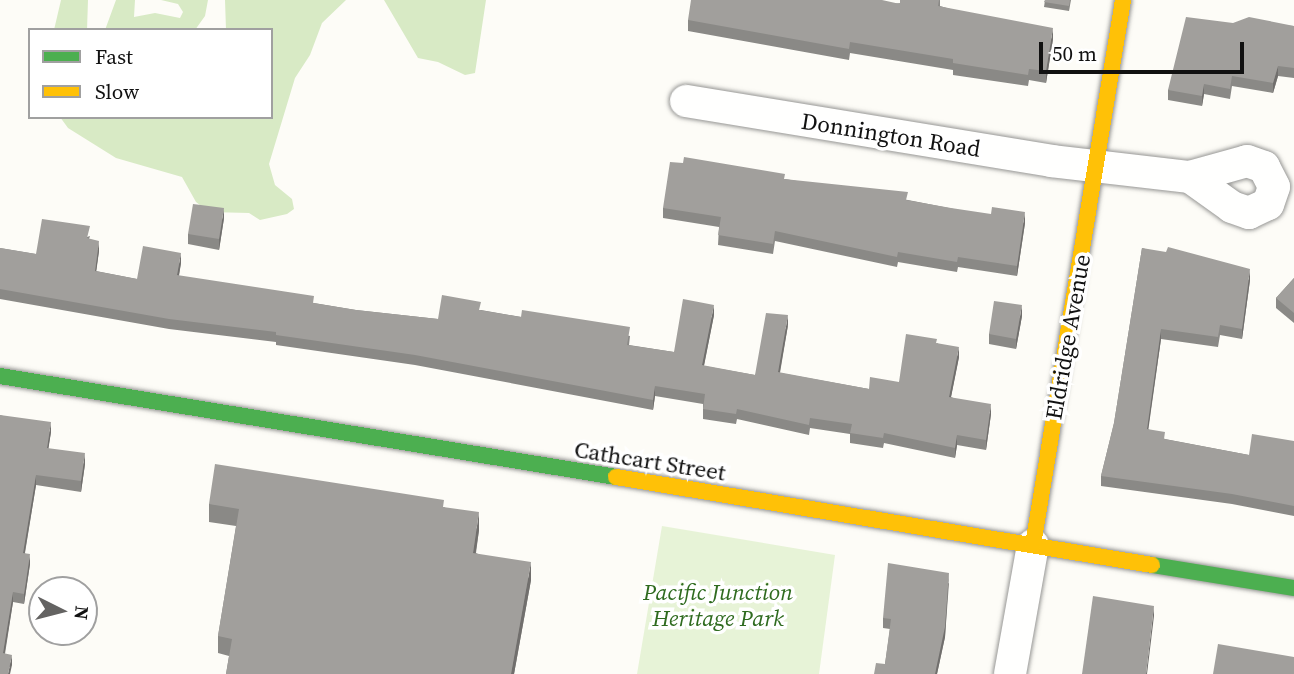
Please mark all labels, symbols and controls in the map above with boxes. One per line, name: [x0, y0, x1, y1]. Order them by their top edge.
legend: [28, 28, 273, 119]
scale bar: [1042, 28, 1247, 72]
text: 50 m: [1052, 39, 1097, 68]
text: Fast: [95, 42, 133, 71]
text: Slow: [95, 77, 139, 106]
street label: Donnington Road: [799, 107, 983, 163]
street label: Eldridge Avenue: [1040, 252, 1096, 422]
street label: Cathcart Street: [572, 435, 728, 487]
north arrow: [28, 576, 98, 646]
park label: Pacific Junction Heritage Park: [643, 578, 793, 632]
text: N: [68, 605, 96, 621]

